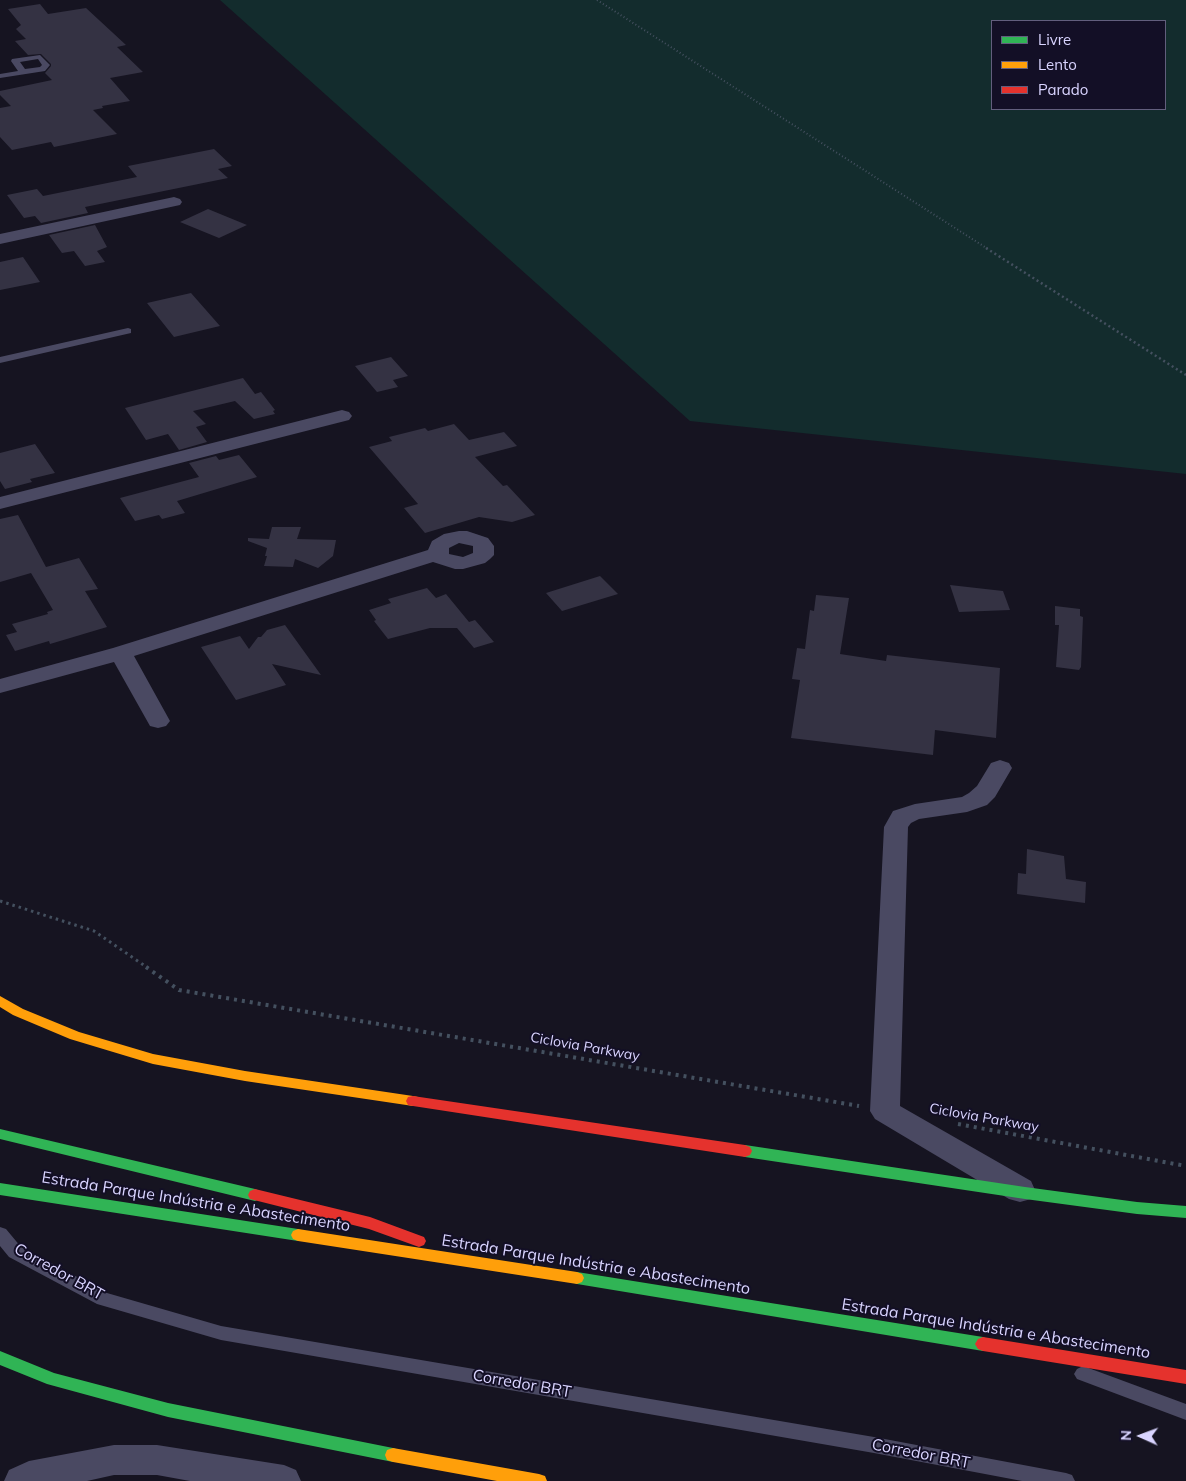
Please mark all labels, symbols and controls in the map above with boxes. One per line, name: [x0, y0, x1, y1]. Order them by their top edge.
legend: [991, 20, 1166, 110]
text: Livre: [1038, 30, 1071, 49]
text: Lento: [1038, 55, 1077, 74]
text: Parado: [1038, 80, 1088, 99]
street label: Ciclovia Parkway: [529, 1029, 641, 1065]
street label: Ciclovia Parkway: [928, 1100, 1040, 1136]
street label: Estrada Parque Indústria e Abastecimento: [40, 1168, 352, 1236]
street label: Estrada Parque Indústria e Abastecimento: [440, 1231, 752, 1299]
street label: Corredor BRT: [11, 1239, 107, 1305]
street label: Estrada Parque Indústria e Abastecimento: [840, 1295, 1152, 1363]
street label: Corredor BRT: [471, 1366, 573, 1402]
north arrow: [1116, 1411, 1166, 1461]
text: N: [1117, 1430, 1135, 1441]
street label: Corredor BRT: [870, 1435, 972, 1473]

